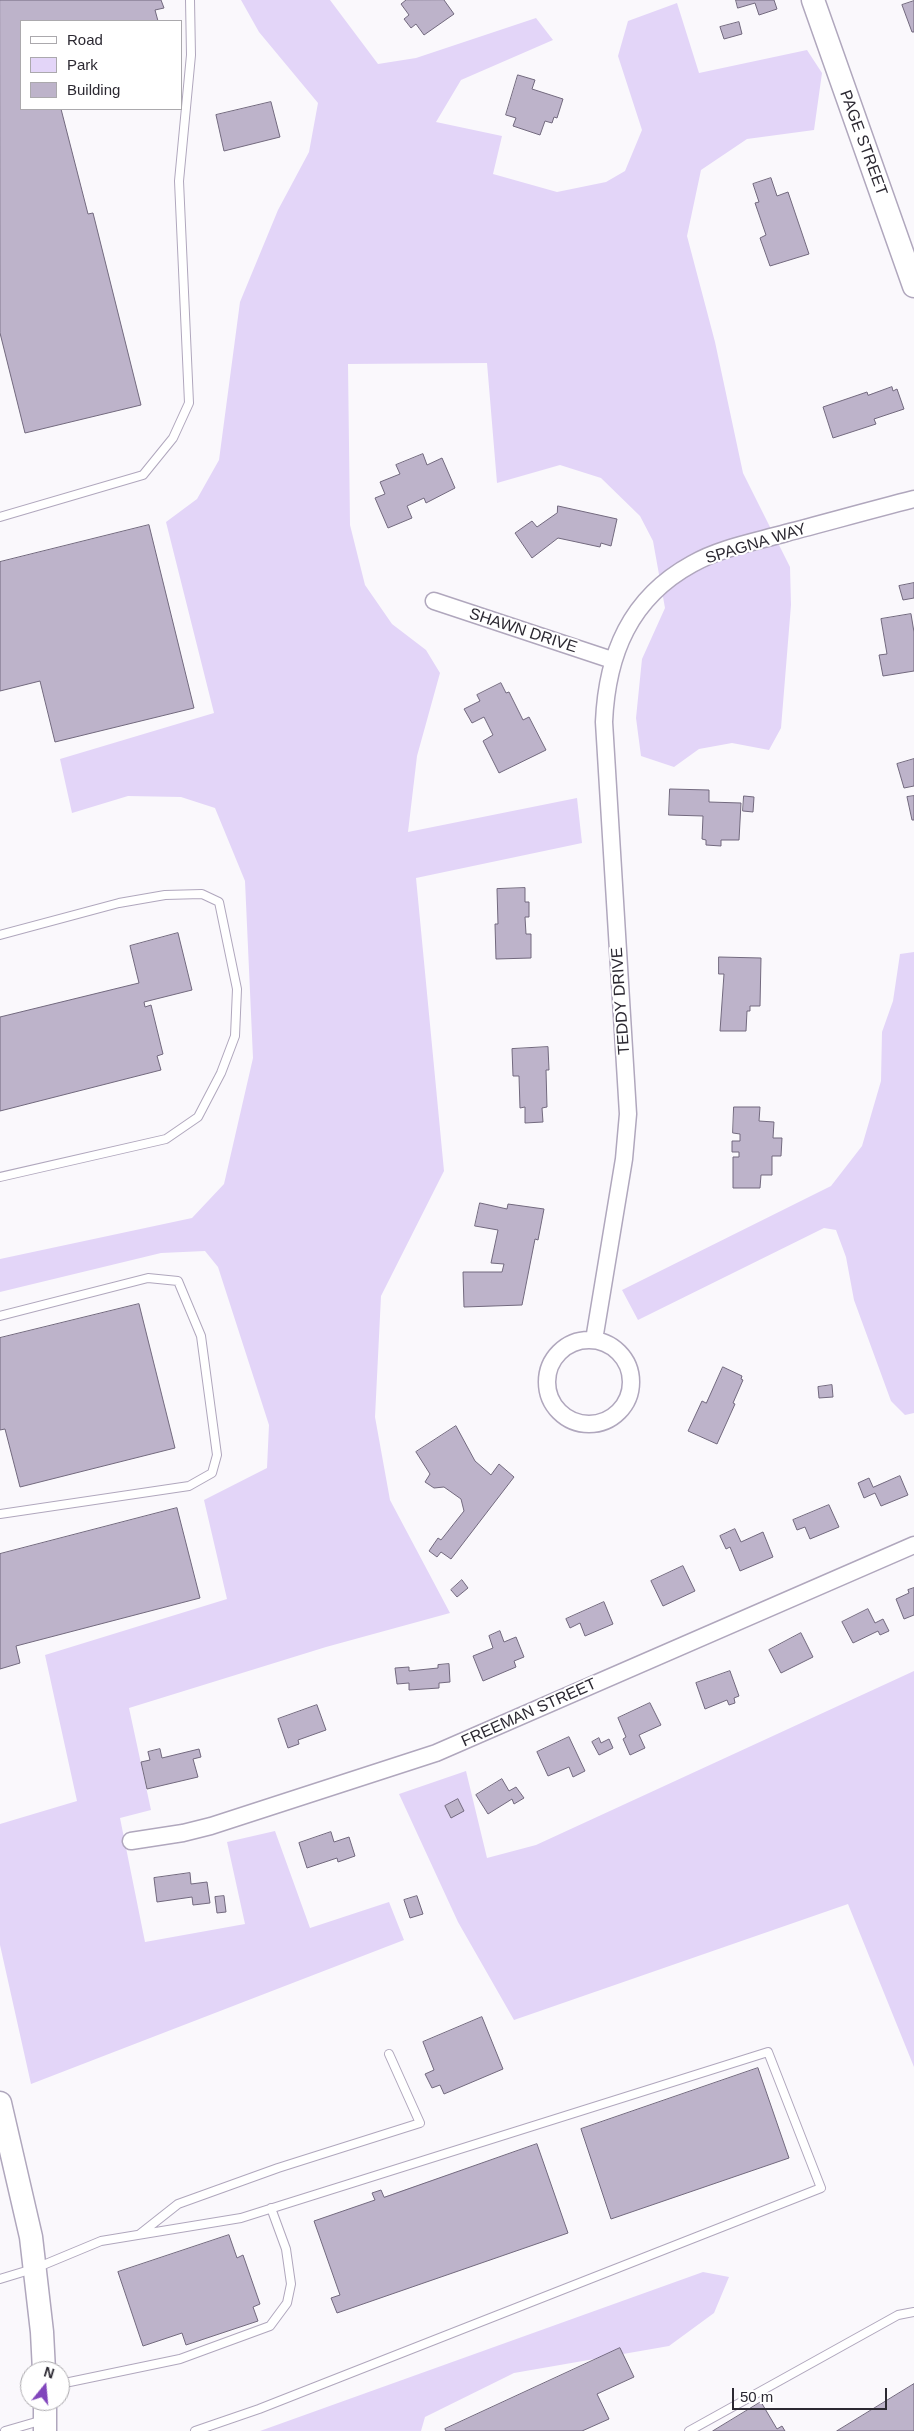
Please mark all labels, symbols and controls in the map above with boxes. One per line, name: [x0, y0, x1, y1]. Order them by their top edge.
legend: [20, 20, 182, 110]
text: Road: [67, 31, 103, 48]
text: Park: [67, 56, 98, 73]
text: Building: [67, 81, 120, 98]
street label: PAGE STREET: [835, 88, 891, 198]
street label: SPAGNA WAY: [703, 520, 809, 568]
street label: SHAWN DRIVE: [467, 605, 579, 657]
street label: TEDDY DRIVE: [608, 947, 634, 1055]
street label: FREEMAN STREET: [459, 1675, 599, 1751]
north arrow: [20, 2361, 70, 2411]
text: N: [42, 2363, 56, 2382]
scale bar: [734, 2378, 889, 2410]
text: 50 m: [740, 2388, 773, 2405]

